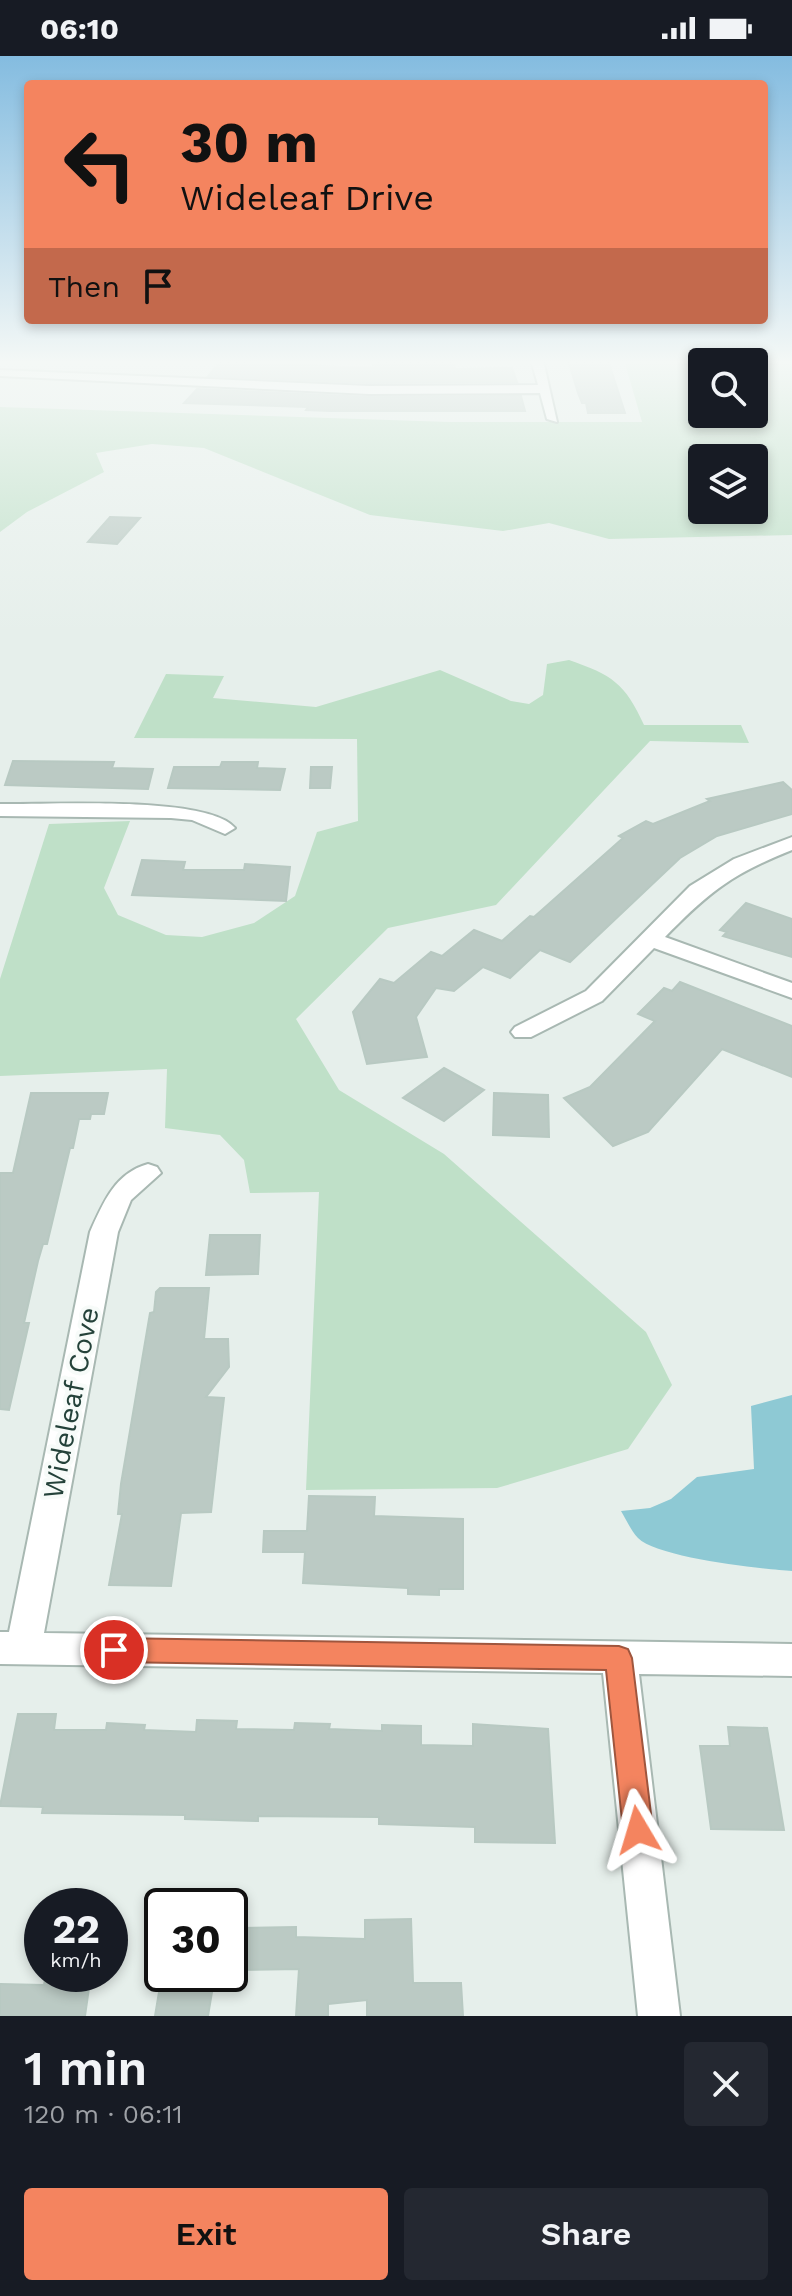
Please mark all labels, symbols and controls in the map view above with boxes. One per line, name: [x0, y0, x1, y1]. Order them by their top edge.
text: 06:10: [40, 11, 119, 46]
text: 30 m: [180, 110, 318, 176]
icon: left: [48, 112, 152, 216]
text: Wideleaf Drive: [180, 177, 434, 219]
icon: arrive: [136, 264, 180, 308]
text: Then: [48, 269, 120, 304]
map controls: [688, 348, 768, 524]
button: search: [688, 348, 768, 428]
button: layers: [688, 444, 768, 524]
street label: Wideleaf Cove: [36, 1304, 106, 1502]
pin: [80, 1616, 148, 1684]
icon: arrive: [92, 1628, 136, 1672]
position arrow: [596, 1788, 680, 1872]
speed limit sign: 30: [144, 1888, 248, 1992]
text: 22: [52, 1906, 100, 1953]
text: km/h: [50, 1948, 102, 1972]
text: 1 min: [24, 2040, 147, 2097]
button: close: [684, 2042, 768, 2126]
text: 120 m · 06:11: [24, 2099, 183, 2129]
button: Exit: [24, 2188, 388, 2280]
button: Share: [404, 2188, 768, 2280]

